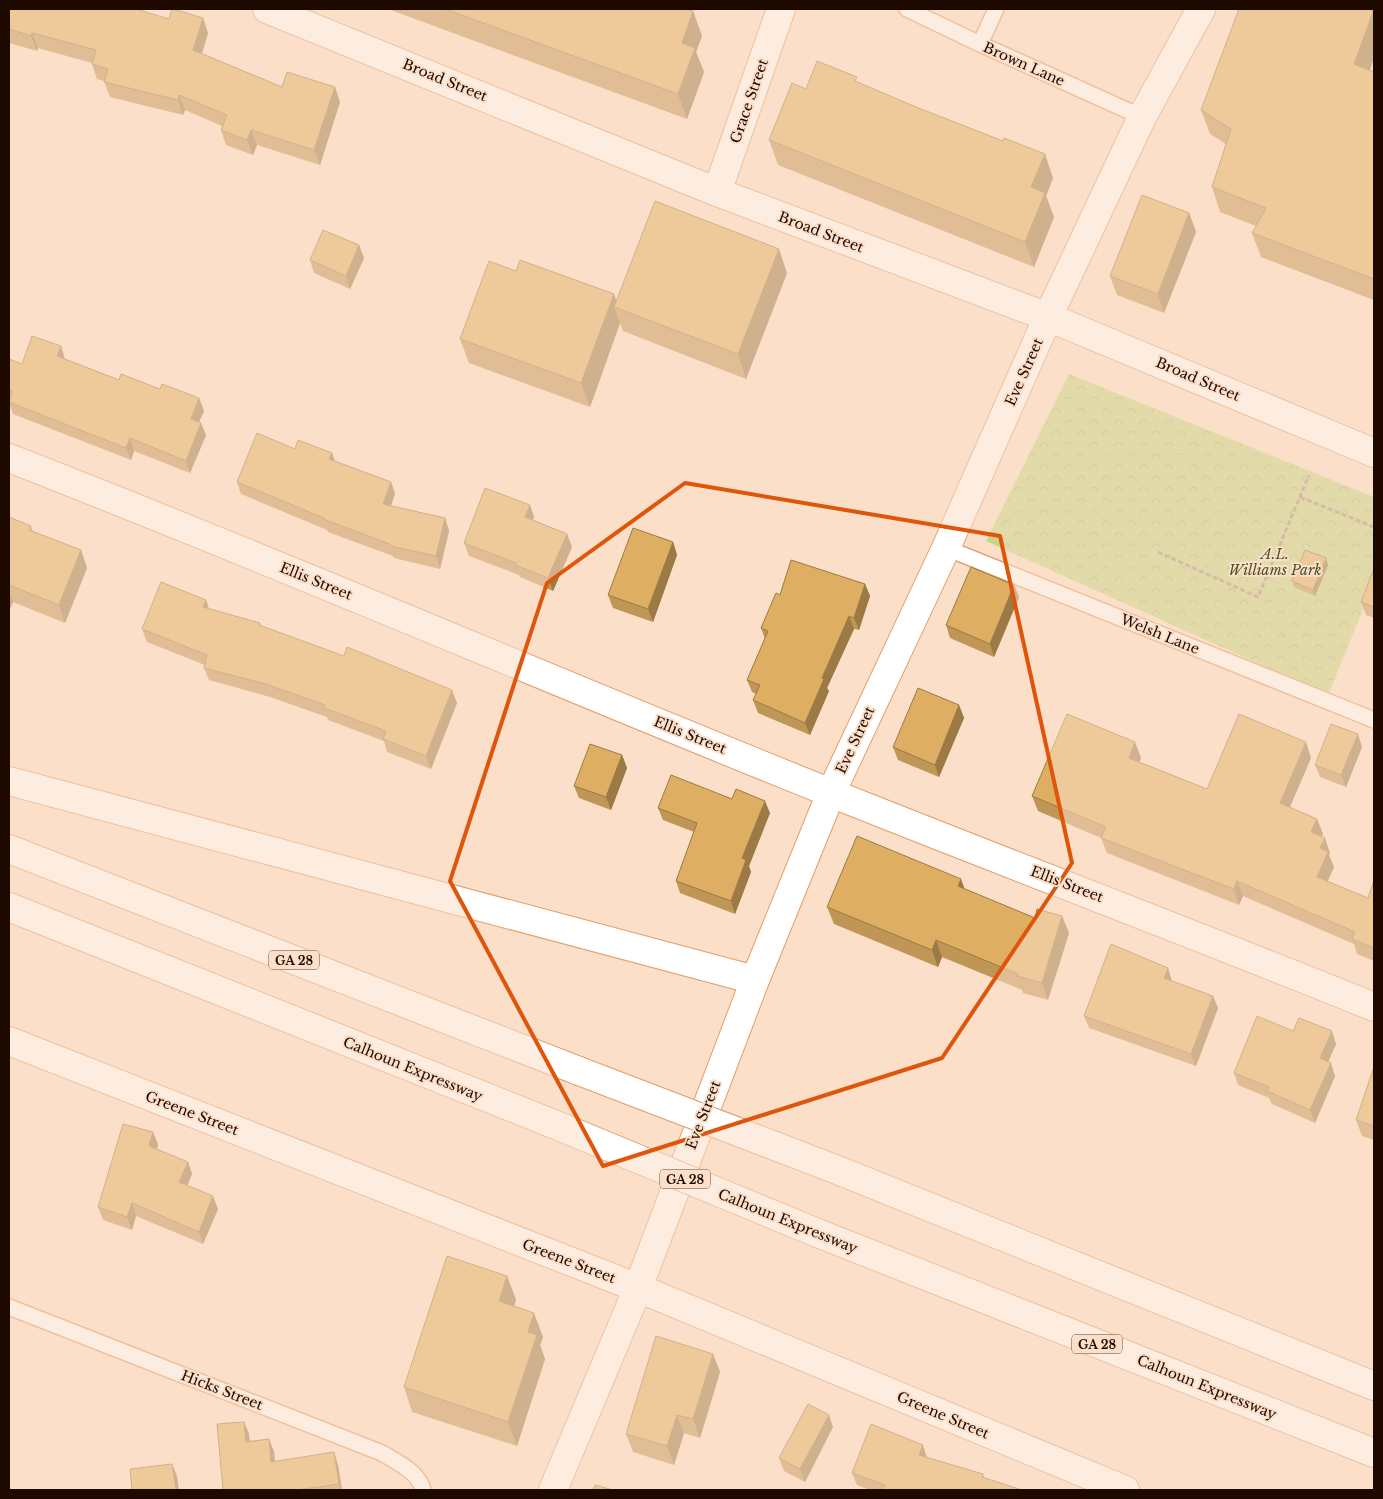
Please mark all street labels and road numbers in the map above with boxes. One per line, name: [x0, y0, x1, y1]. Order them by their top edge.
street label: Brown Lane: [980, 38, 1068, 90]
street label: Broad Street: [400, 55, 491, 105]
street label: Grace Street: [726, 56, 772, 146]
street label: Broad Street: [776, 208, 867, 257]
street label: Eve Street: [1001, 335, 1047, 409]
street label: Broad Street: [1153, 353, 1243, 405]
street label: Ellis Street: [277, 558, 356, 604]
street label: Welsh Lane: [1117, 610, 1202, 658]
street label: Eve Street: [832, 703, 879, 777]
street label: Ellis Street: [651, 712, 730, 758]
street label: Ellis Street: [1028, 862, 1107, 906]
road number: GA 28: [269, 950, 319, 970]
street label: Calhoun Expressway: [341, 1033, 485, 1105]
street label: Eve Street: [682, 1077, 725, 1152]
street label: Greene Street: [143, 1087, 242, 1139]
road number: GA 28: [660, 1170, 710, 1188]
street label: Calhoun Expressway: [716, 1185, 860, 1257]
street label: Greene Street: [520, 1235, 619, 1287]
road number: GA 28: [1072, 1335, 1122, 1354]
street label: Calhoun Expressway: [1135, 1351, 1279, 1423]
street label: Hicks Street: [178, 1366, 266, 1414]
street label: Greene Street: [894, 1387, 993, 1443]

